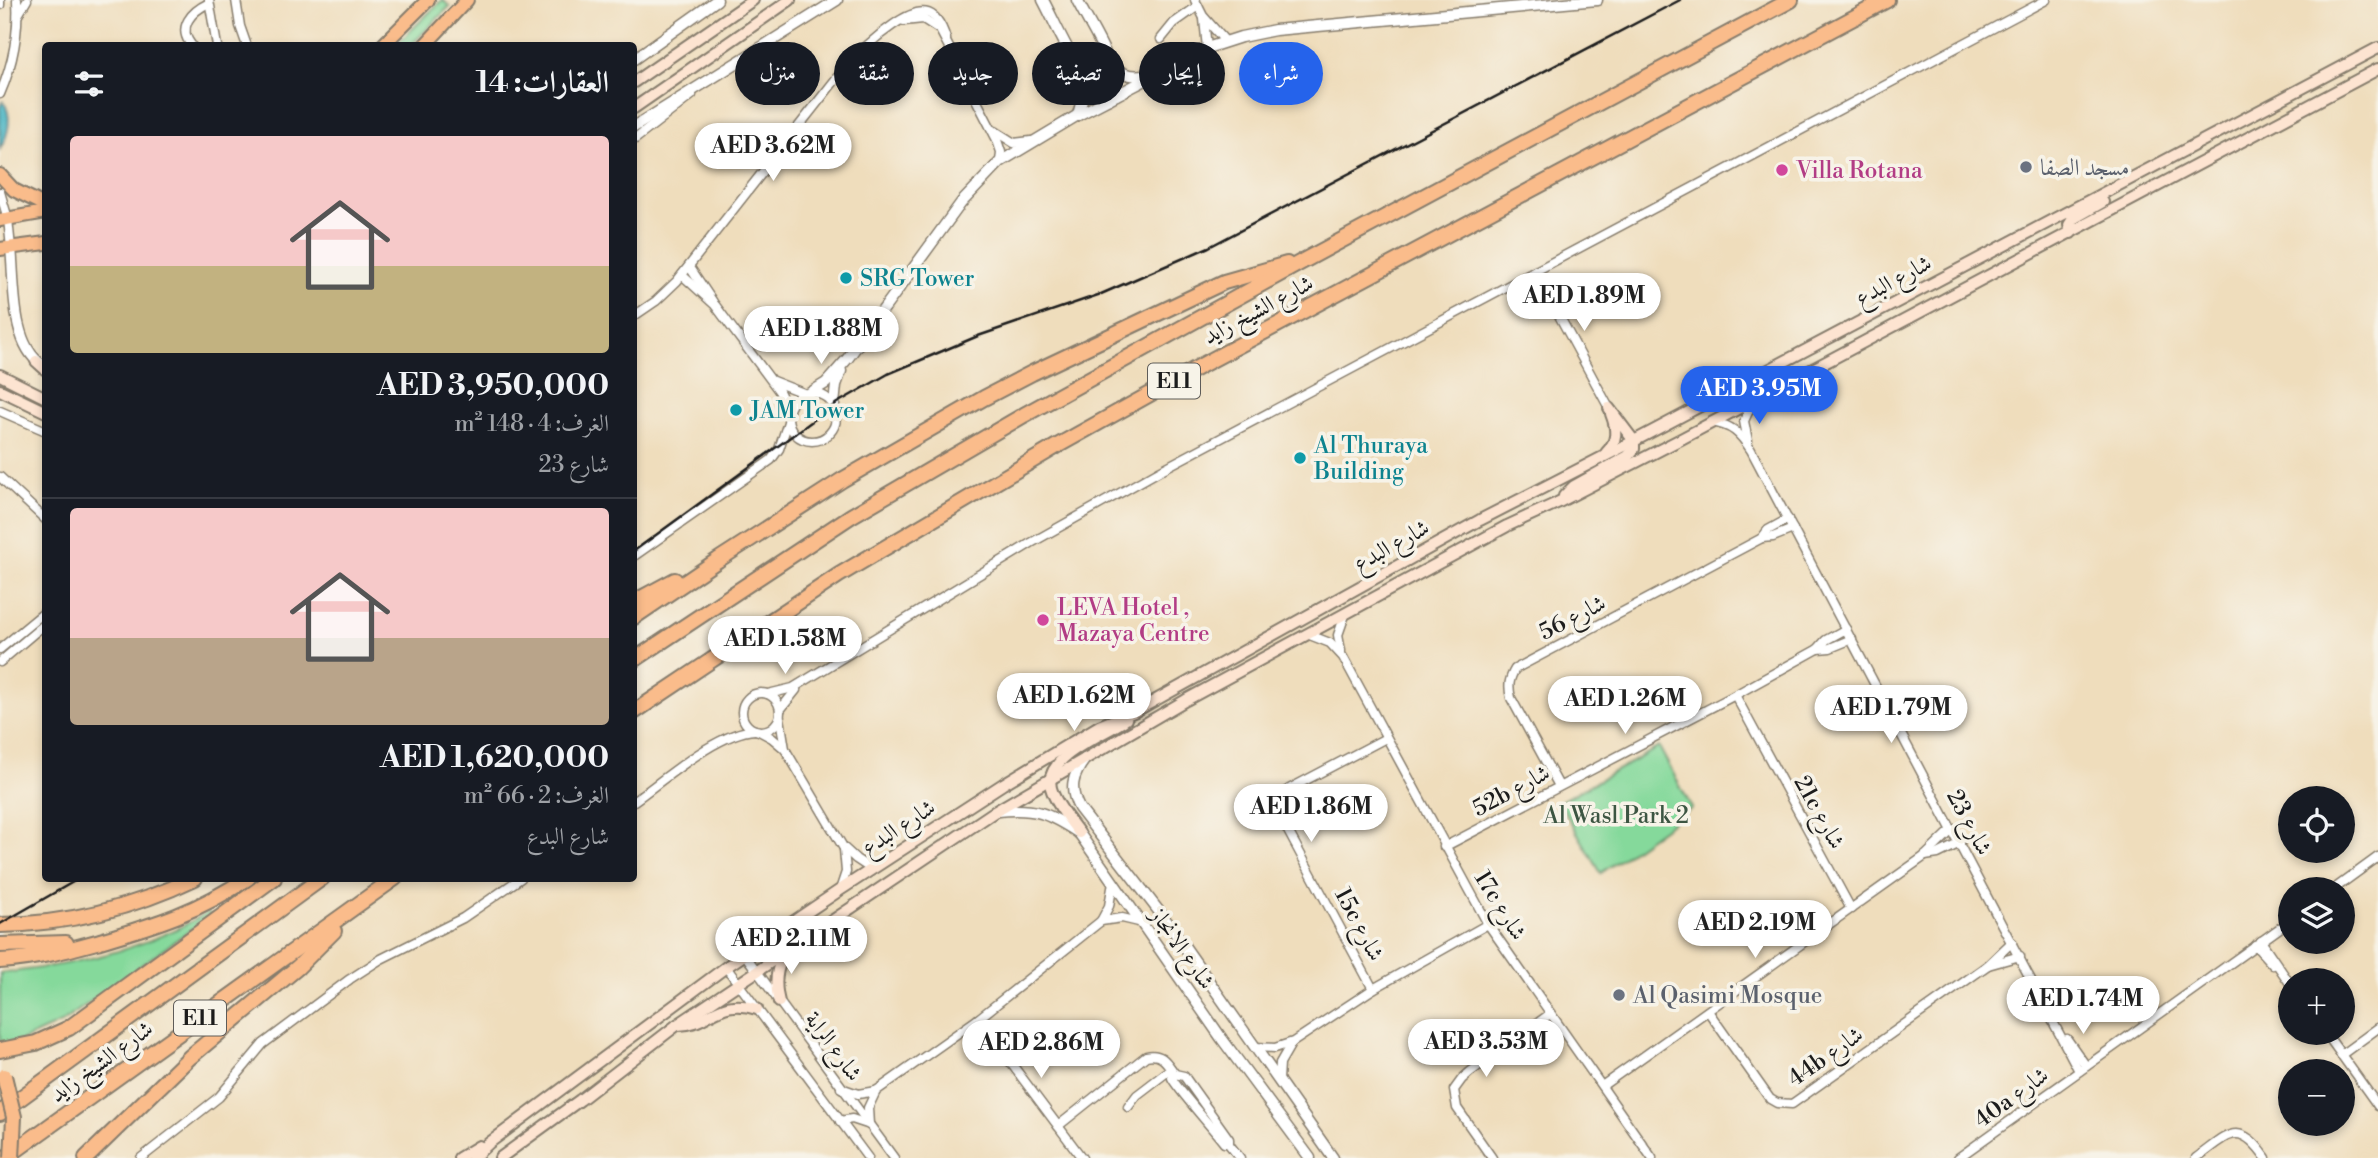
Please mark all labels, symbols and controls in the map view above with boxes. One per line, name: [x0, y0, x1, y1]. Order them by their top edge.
chip: منزل: [735, 42, 820, 105]
chip: شقة: [834, 42, 914, 105]
chip: جديد: [928, 42, 1018, 105]
chip: تصفية: [1032, 42, 1125, 105]
chip: إيجار: [1139, 42, 1225, 105]
chip: شراء: [1239, 42, 1323, 105]
text: العقارات: 14: [476, 64, 609, 102]
icon: filters: [70, 65, 108, 103]
pin: AED 3.62M: [693, 124, 853, 183]
text: AED 3.62M: [711, 132, 835, 160]
place label: مسجد الصفا: [2040, 154, 2129, 182]
place label: Villa Rotana: [1795, 157, 1923, 185]
marker: مسجد الصفا: [2018, 159, 2034, 175]
marker: Villa Rotana: [1774, 162, 1790, 178]
icon: home: [277, 182, 403, 308]
street label: شارع البدع: [1850, 249, 1939, 317]
place label: SRG Tower: [860, 265, 975, 293]
street label: شارع الشيخ زايد: [1199, 269, 1321, 356]
marker: SRG Tower: [838, 270, 854, 286]
pin: AED 1.89M: [1504, 274, 1664, 333]
text: AED 1.89M: [1523, 282, 1645, 310]
pin: AED 1.88M: [741, 306, 901, 366]
text: AED 1.88M: [760, 315, 882, 343]
road number: E11: [1148, 364, 1200, 398]
pin: AED 3.95M: [1679, 366, 1839, 426]
text: AED 3,950,000: [377, 367, 609, 405]
text: AED 3.95M: [1697, 375, 1821, 403]
place label: JAM Tower: [749, 397, 865, 425]
marker: JAM Tower: [728, 402, 744, 418]
text: الغرف: 4 · 148 m²: [454, 410, 609, 438]
place label: Al Thuraya Building: [1313, 432, 1428, 486]
marker: Al Thuraya Building: [1292, 450, 1308, 466]
text: شارع 23: [539, 451, 609, 479]
street label: شارع البدع: [1349, 514, 1437, 583]
icon: home: [277, 554, 403, 680]
street label: شارع 56: [1534, 589, 1613, 651]
place label: LEVA Hotel , Mazaya Centre: [1057, 594, 1210, 648]
marker: LEVA Hotel , Mazaya Centre: [1035, 612, 1051, 628]
pin: AED 1.58M: [705, 616, 865, 676]
text: AED 1.58M: [724, 625, 846, 653]
pin: AED 1.62M: [994, 674, 1154, 733]
pin: AED 1.26M: [1545, 676, 1705, 736]
text: AED 1.62M: [1013, 682, 1135, 710]
text: AED 1.26M: [1564, 685, 1686, 713]
pin: AED 1.79M: [1811, 686, 1971, 745]
text: AED 1.79M: [1830, 694, 1952, 722]
text: AED 1,620,000: [380, 739, 609, 777]
street label: 52b شارع: [1468, 759, 1557, 827]
street label: 21c شارع: [1783, 771, 1851, 857]
text: الغرف: 2 · 66 m²: [464, 782, 609, 810]
pin: AED 1.86M: [1231, 784, 1391, 844]
street label: شارع 23: [1936, 785, 1998, 863]
map controls: [2278, 786, 2355, 1136]
button: locate: [2278, 786, 2355, 863]
text: AED 1.86M: [1250, 793, 1372, 821]
street label: شارع البدع: [856, 794, 944, 866]
park label: Al Wasl Park 2: [1542, 802, 1689, 830]
text: شارع البدع: [526, 823, 609, 851]
street label: 17c شارع: [1464, 866, 1532, 948]
button: layers: [2278, 877, 2355, 954]
street label: 15c شارع: [1324, 883, 1390, 968]
pin: AED 2.19M: [1675, 900, 1835, 960]
street label: شارع الانجاز: [1139, 901, 1221, 998]
text: AED 2.19M: [1694, 909, 1816, 937]
pin: AED 2.11M: [711, 916, 871, 976]
text: AED 2.11M: [731, 925, 851, 953]
button: +: [2278, 968, 2355, 1045]
pin: AED 1.74M: [2003, 976, 2163, 1036]
place label: Al Qasimi Mosque: [1632, 982, 1822, 1010]
text: AED 1.74M: [2023, 985, 2143, 1013]
marker: Al Qasimi Mosque: [1611, 987, 1627, 1003]
road number: E11: [174, 1000, 226, 1036]
street label: شارع الراية: [794, 1006, 868, 1090]
street label: شارع الشيخ زايد: [44, 1015, 162, 1114]
pin: AED 2.86M: [961, 1020, 1121, 1080]
pin: AED 3.53M: [1406, 1020, 1566, 1079]
street label: 44b شارع: [1782, 1021, 1872, 1097]
text: AED 3.53M: [1424, 1028, 1548, 1056]
text: AED 2.86M: [978, 1029, 1104, 1057]
button: −: [2278, 1059, 2355, 1136]
street label: 40a شارع: [1969, 1061, 2057, 1138]

